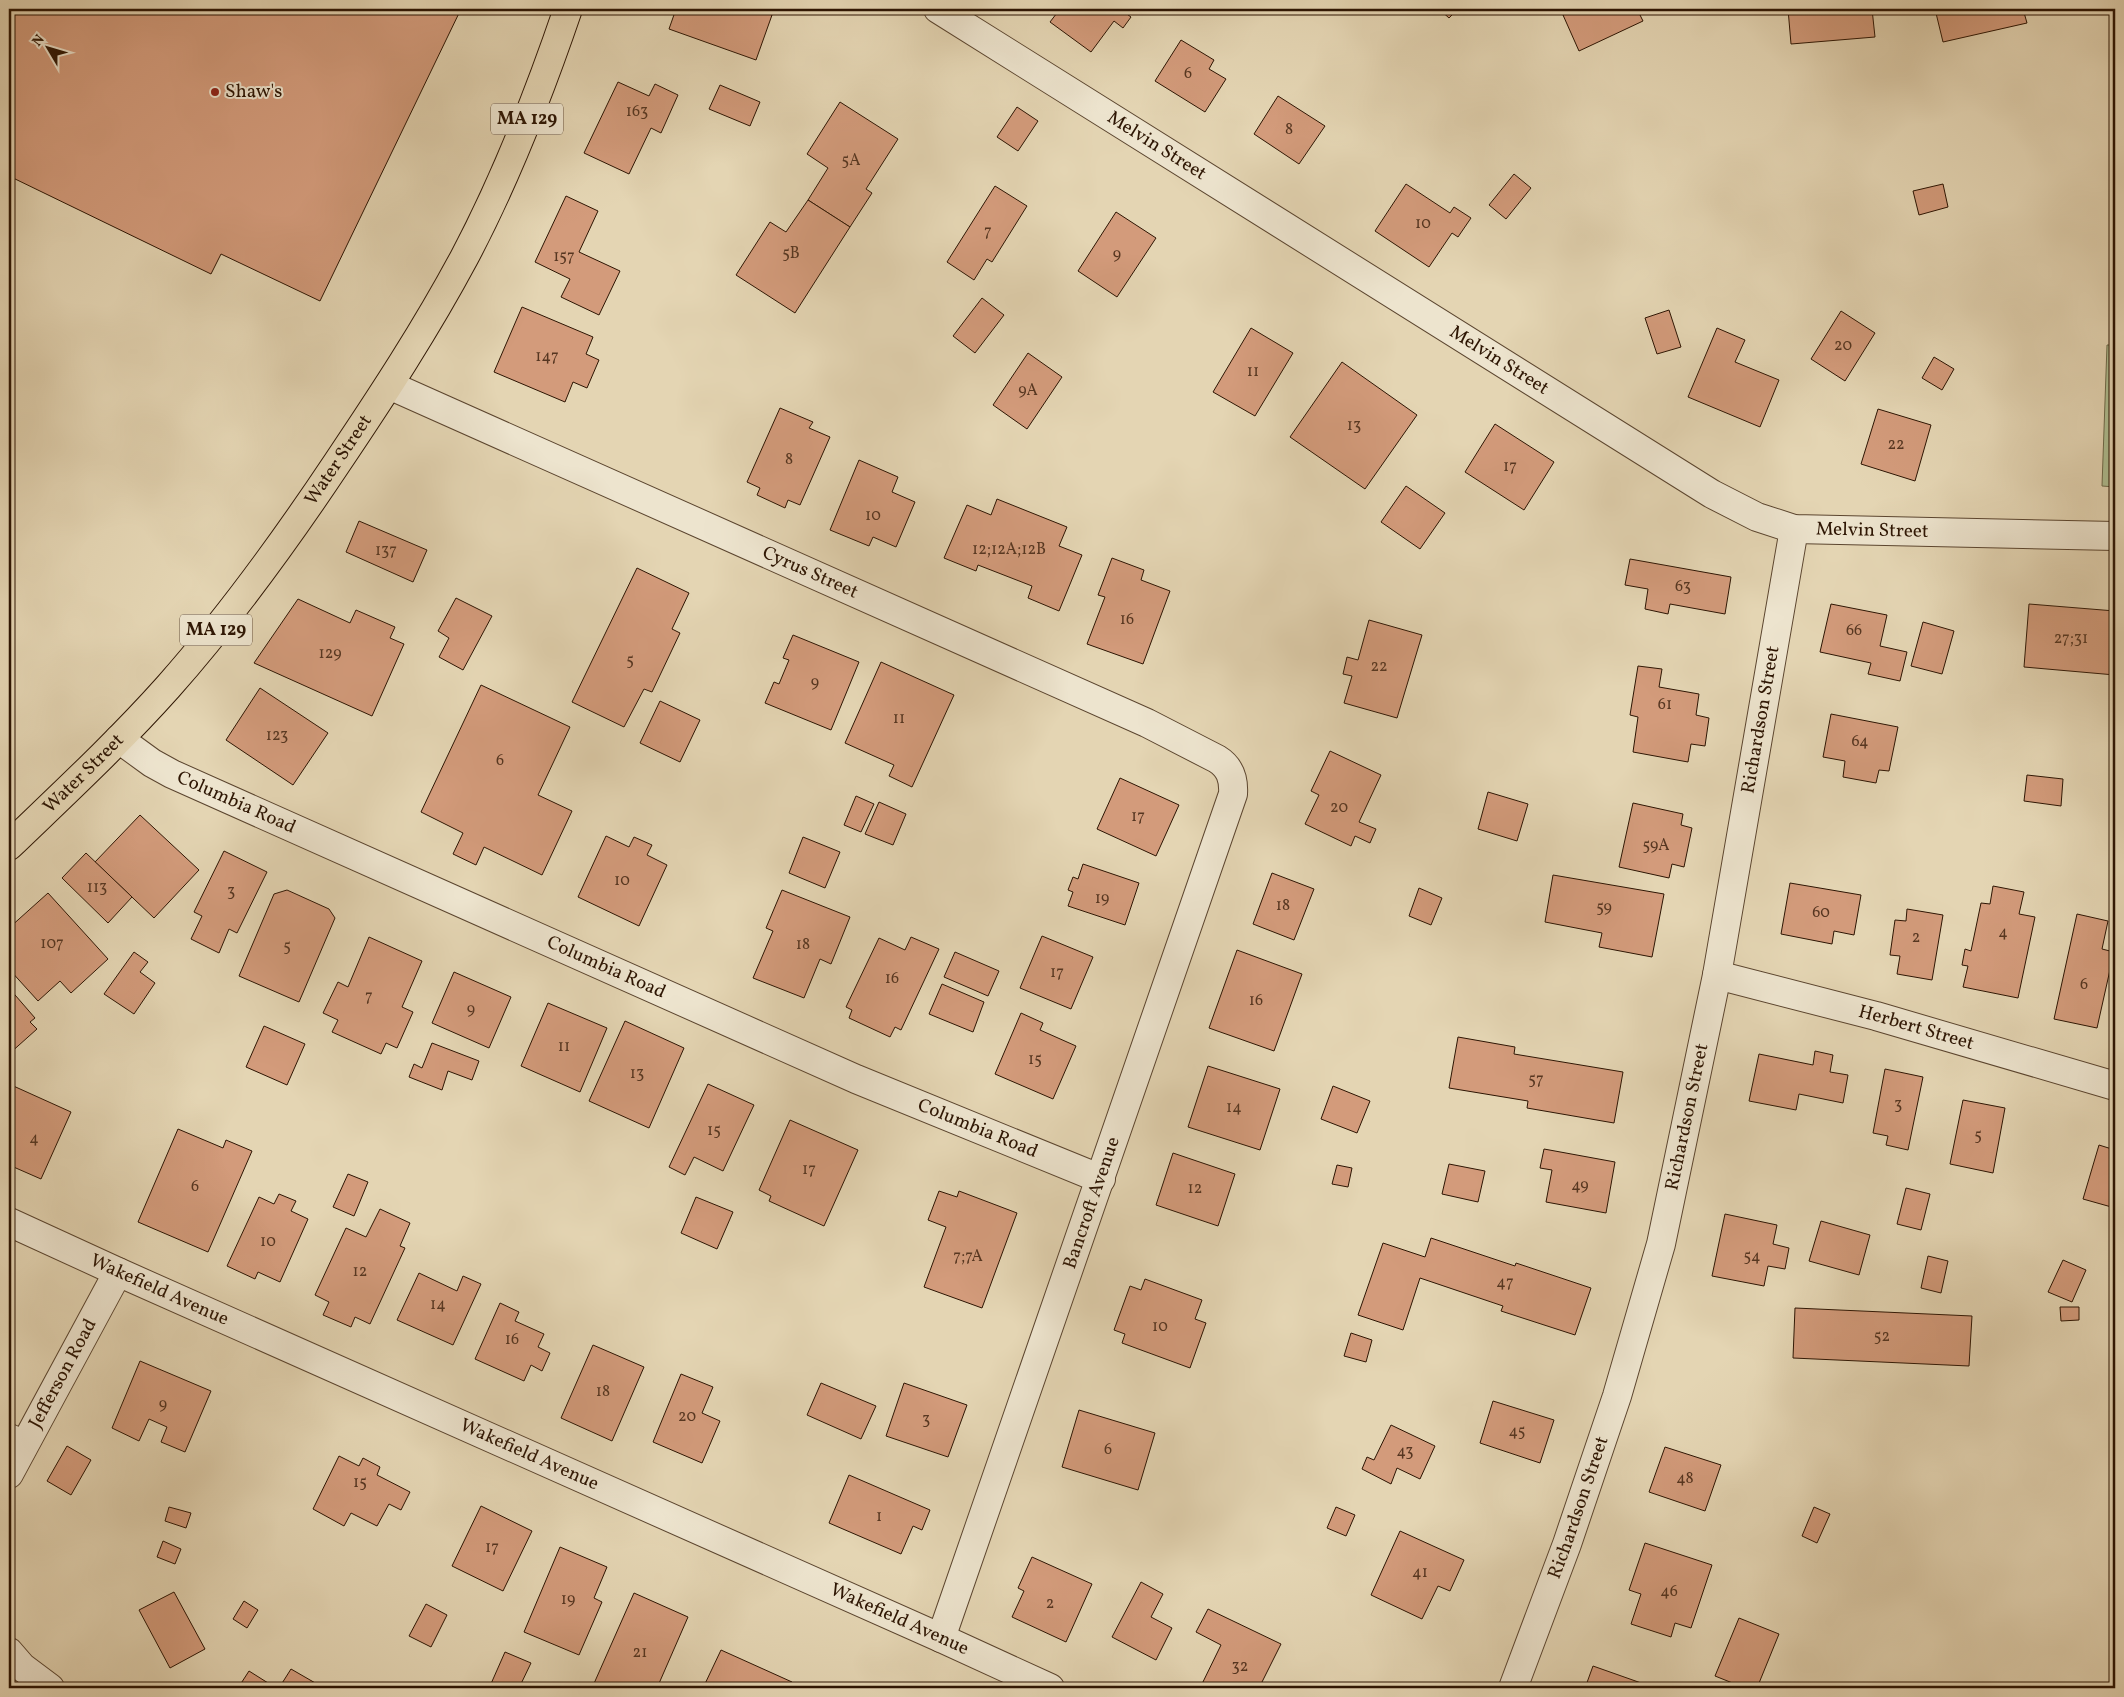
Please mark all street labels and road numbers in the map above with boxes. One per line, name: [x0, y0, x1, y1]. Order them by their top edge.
road number: MA 129: [491, 104, 563, 134]
street label: Melvin Street: [1102, 105, 1212, 187]
street label: Melvin Street: [1444, 320, 1554, 402]
street label: Water Street: [299, 410, 379, 511]
street label: Melvin Street: [1815, 516, 1929, 545]
street label: Cyrus Street: [758, 540, 862, 606]
road number: MA 129: [180, 614, 252, 646]
street label: Richardson Street: [1736, 644, 1787, 796]
street label: Water Street: [38, 728, 130, 819]
street label: Columbia Road: [173, 765, 300, 841]
street label: Columbia Road: [542, 930, 670, 1006]
street label: Herbert Street: [1856, 999, 1977, 1057]
street label: Richardson Street: [1659, 1041, 1715, 1193]
street label: Columbia Road: [914, 1092, 1042, 1165]
street label: Bancroft Avenue: [1057, 1133, 1127, 1273]
street label: Wakefield Avenue: [86, 1248, 233, 1333]
street label: Jefferson Road: [23, 1314, 103, 1433]
street label: Wakefield Avenue: [456, 1413, 603, 1497]
street label: Richardson Street: [1542, 1433, 1616, 1583]
street label: Wakefield Avenue: [826, 1577, 973, 1662]

